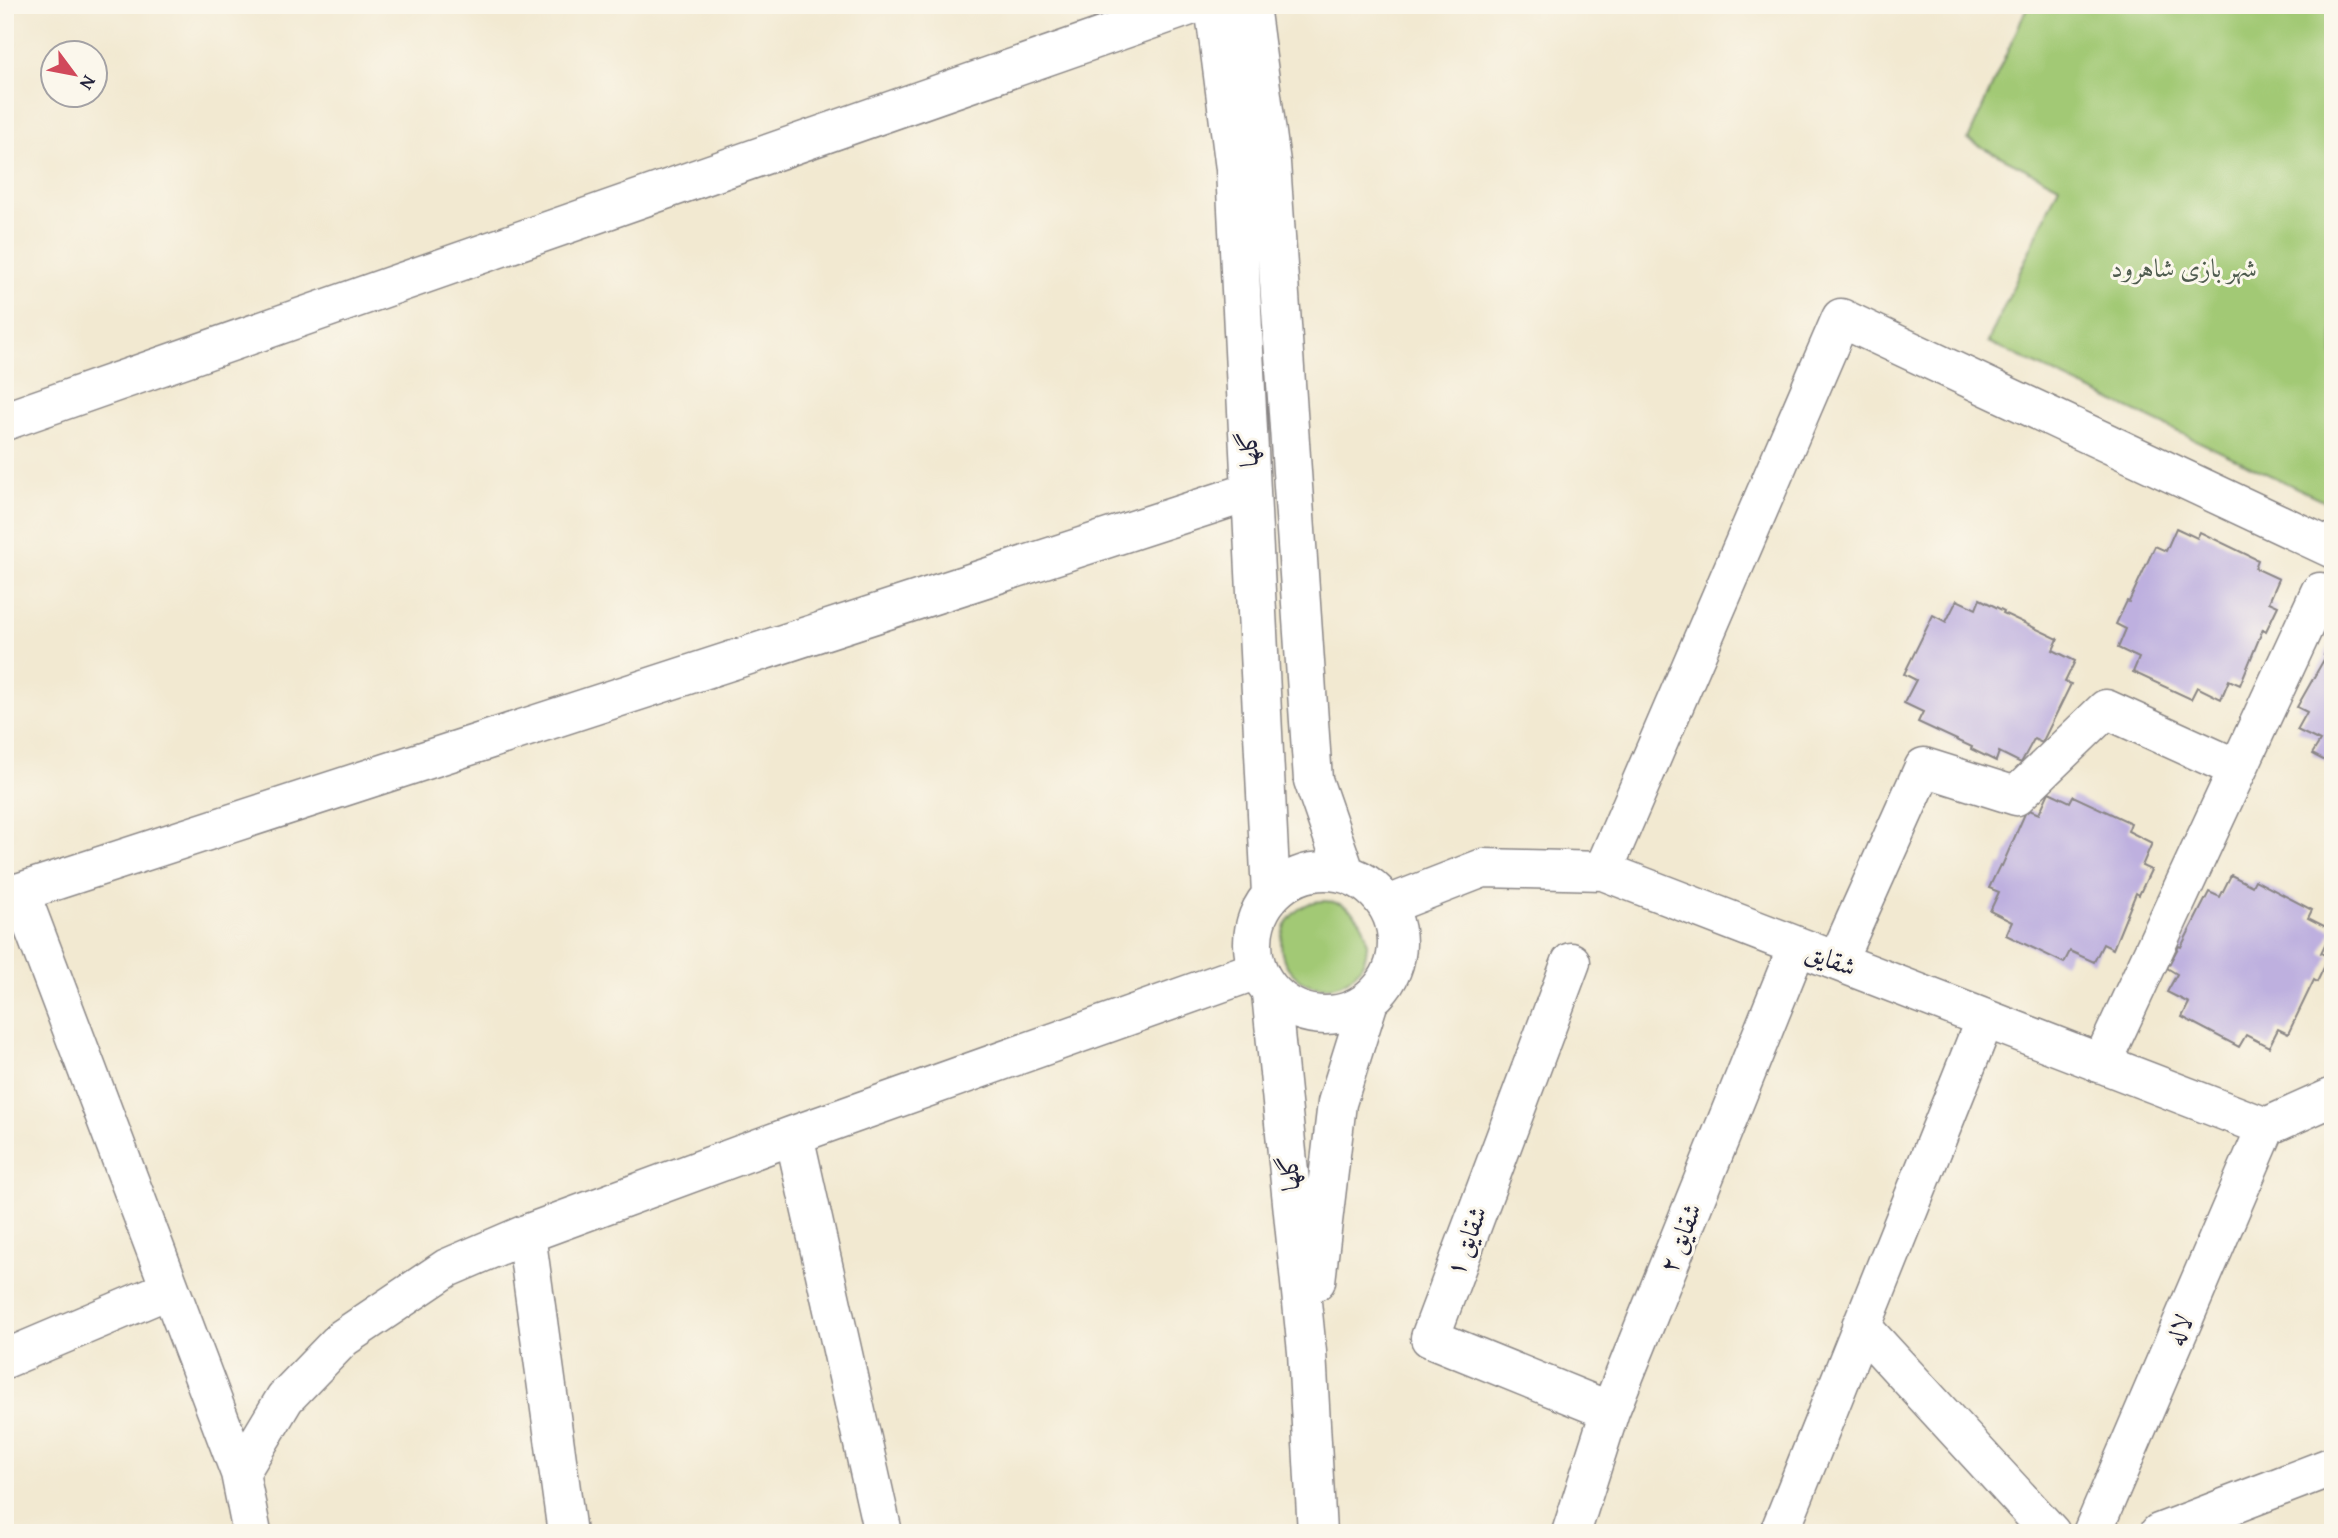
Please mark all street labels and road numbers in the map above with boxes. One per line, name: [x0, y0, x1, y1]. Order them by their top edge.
street label: گلها: [1227, 430, 1268, 468]
street label: شقایق: [1800, 931, 1862, 986]
street label: گلها: [1267, 1153, 1310, 1193]
street label: شقایق ۲: [1648, 1197, 1711, 1279]
street label: شقایق ۱: [1434, 1200, 1497, 1282]
street label: لاله: [2155, 1308, 2203, 1352]

